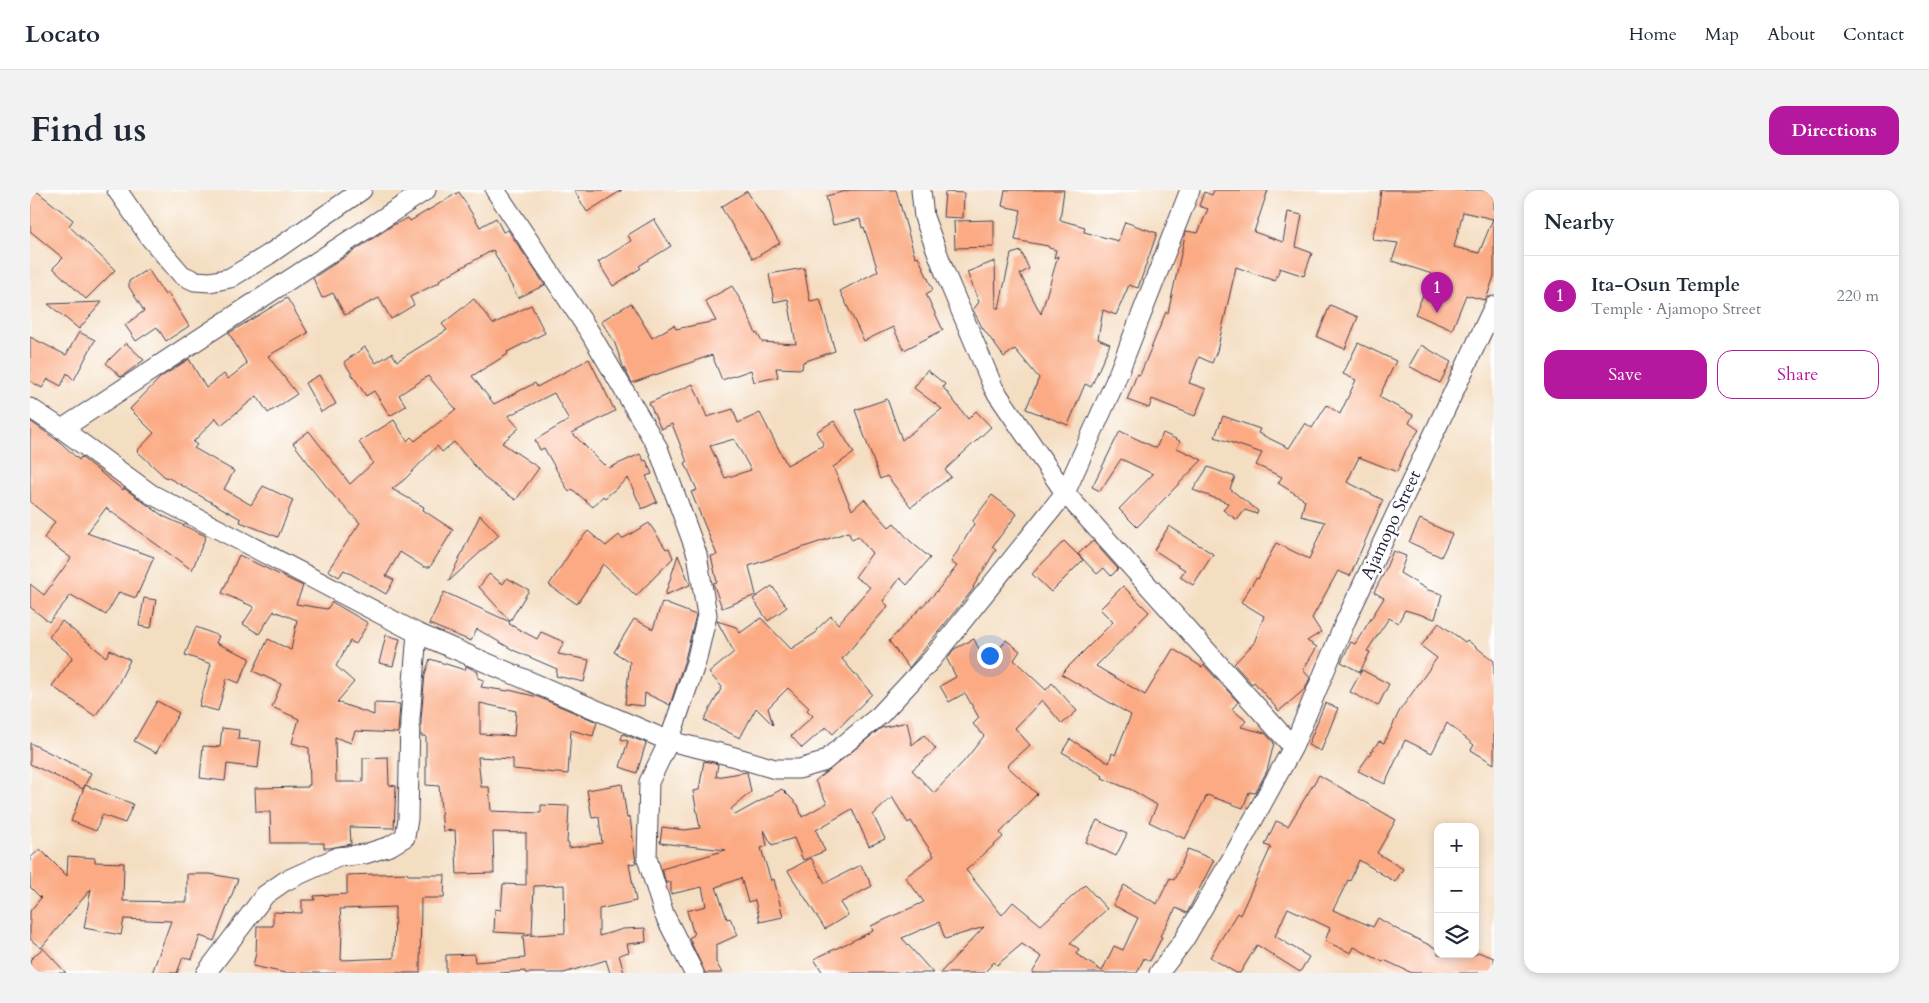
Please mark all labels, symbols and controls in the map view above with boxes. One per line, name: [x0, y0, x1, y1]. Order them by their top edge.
text: Locato: [25, 18, 100, 51]
text: Home: [1629, 22, 1677, 47]
text: Map: [1705, 22, 1739, 47]
text: About: [1767, 22, 1815, 47]
text: Contact: [1843, 22, 1904, 47]
text: Find us: [30, 106, 146, 154]
button: Directions: [1769, 106, 1899, 155]
text: Nearby: [1544, 208, 1615, 237]
pin: 1: [1421, 272, 1453, 313]
text: Ita-Osun Temple: [1591, 272, 1740, 298]
text: 1: [1556, 285, 1564, 307]
text: 220 m: [1837, 285, 1879, 307]
text: Temple · Ajamopo Street: [1591, 298, 1761, 320]
button: Save: [1544, 350, 1707, 399]
button: Share: [1717, 350, 1879, 399]
street label: Ajamopo Street: [1355, 466, 1427, 584]
your location: [977, 643, 1003, 669]
map controls: [1434, 823, 1479, 958]
button: +: [1434, 823, 1479, 868]
button: −: [1434, 868, 1479, 913]
button: layers: [1434, 913, 1479, 958]

